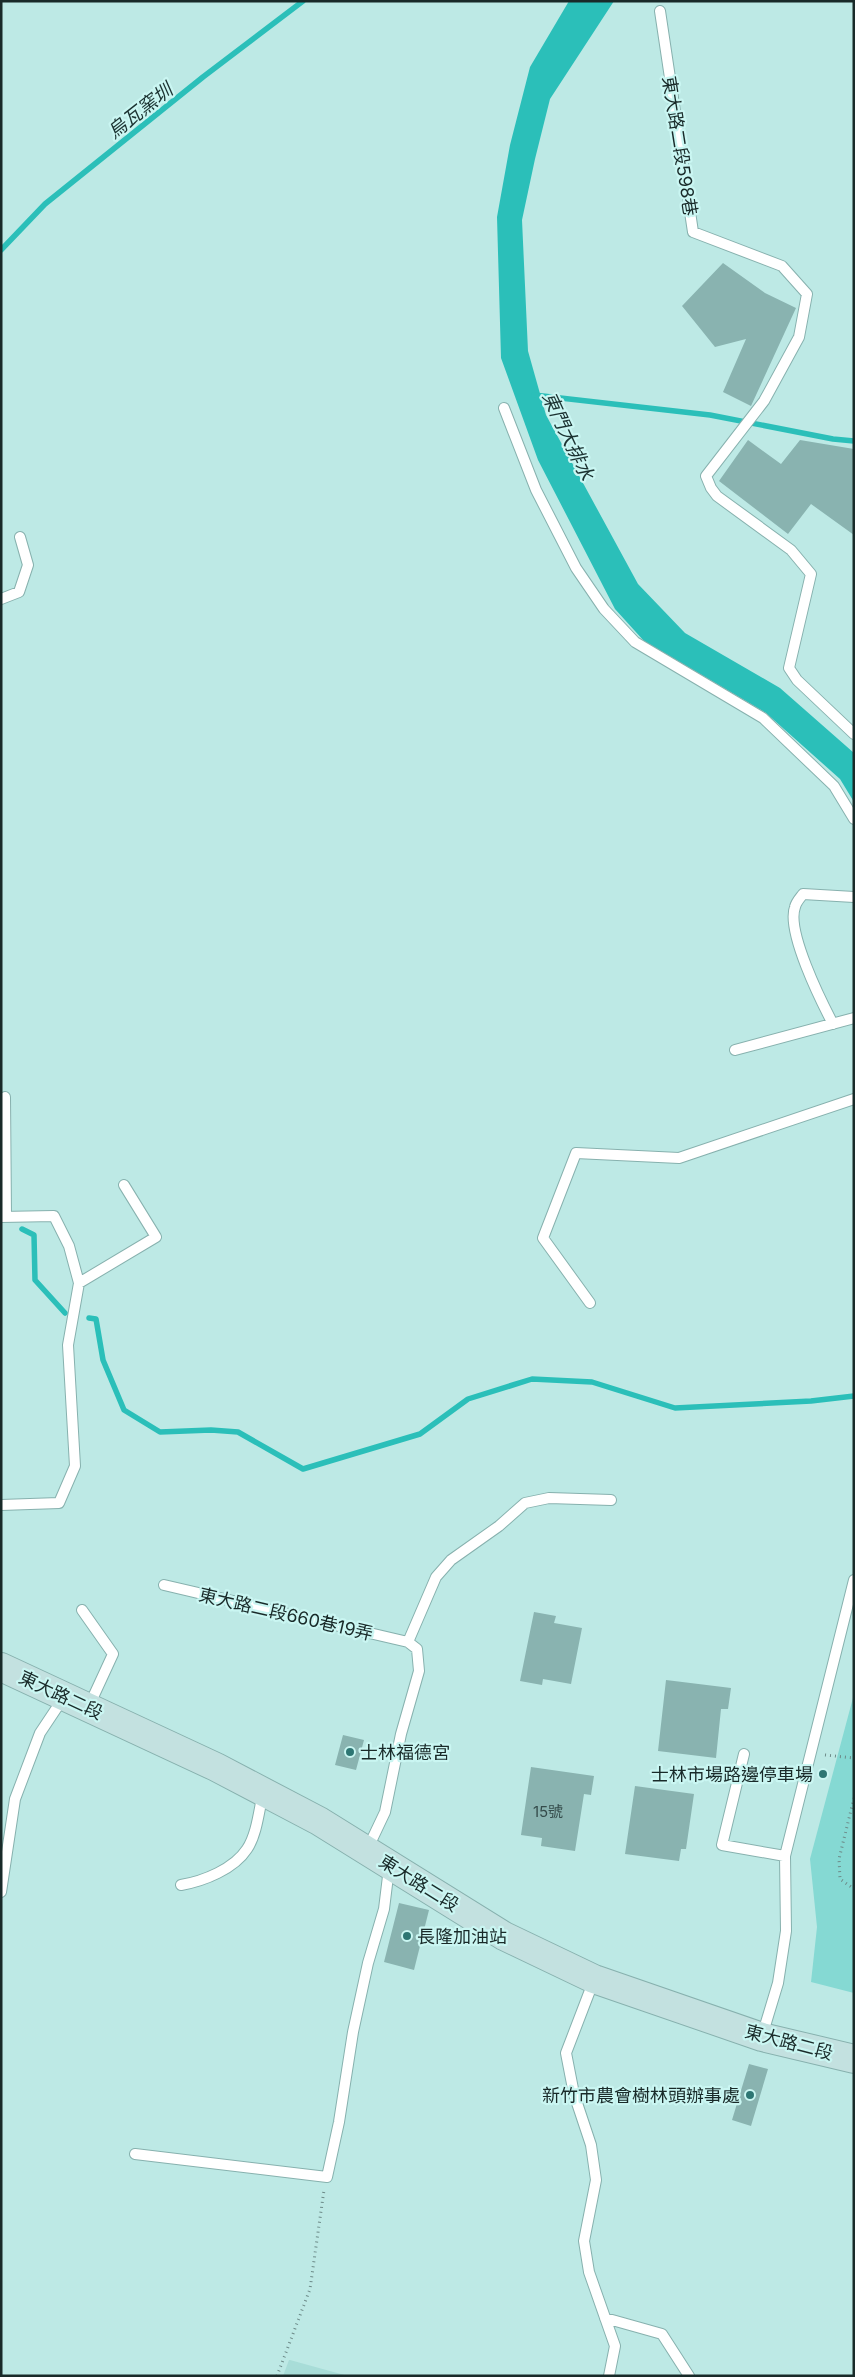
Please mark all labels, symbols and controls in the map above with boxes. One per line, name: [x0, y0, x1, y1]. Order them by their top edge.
street label: 東大路二段598巷: [659, 75, 701, 217]
water label: 烏瓦窯圳: [103, 77, 179, 143]
water label: 東門大排水: [537, 388, 599, 485]
street label: 東大路二段660巷19弄: [197, 1584, 375, 1644]
street label: 東大路二段: [16, 1666, 106, 1724]
place label: 士林福德宮: [360, 1742, 450, 1763]
marker: 士林福德宮: [344, 1746, 356, 1758]
place label: 士林市場路邊停車場: [651, 1764, 813, 1785]
marker: 士林市場路邊停車場: [817, 1768, 829, 1780]
house number: 15號: [533, 1802, 563, 1821]
street label: 東大路二段: [375, 1850, 463, 1916]
place label: 長隆加油站: [417, 1926, 507, 1947]
marker: 長隆加油站: [401, 1930, 413, 1942]
street label: 東大路二段: [743, 2020, 835, 2064]
place label: 新竹市農會樹林頭辦事處: [542, 2085, 740, 2106]
marker: 新竹市農會樹林頭辦事處: [744, 2089, 756, 2101]

